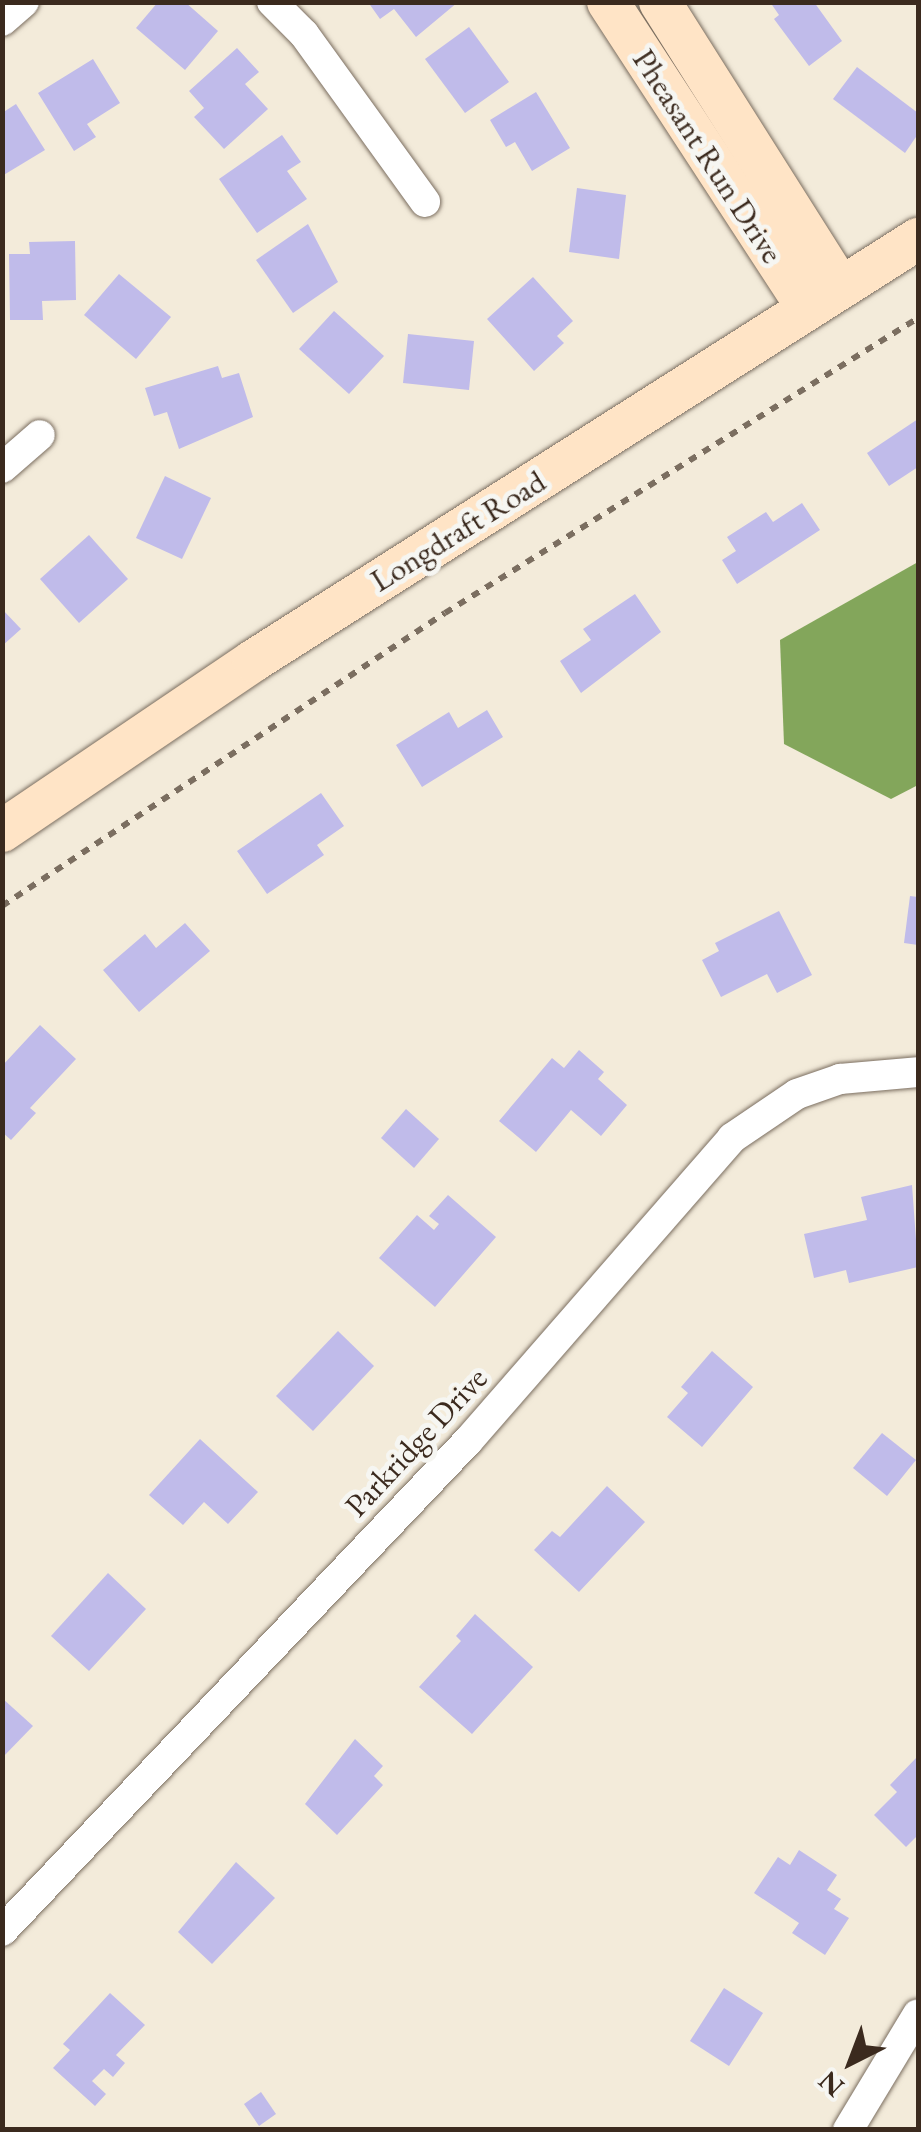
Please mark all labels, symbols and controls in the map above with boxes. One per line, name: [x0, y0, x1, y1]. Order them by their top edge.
street label: Pheasant Run Drive: [625, 42, 791, 270]
street label: Longdraft Road: [364, 462, 552, 600]
street label: Parkridge Drive: [337, 1359, 495, 1525]
north arrow: [801, 2012, 901, 2112]
text: N: [810, 2063, 851, 2105]

